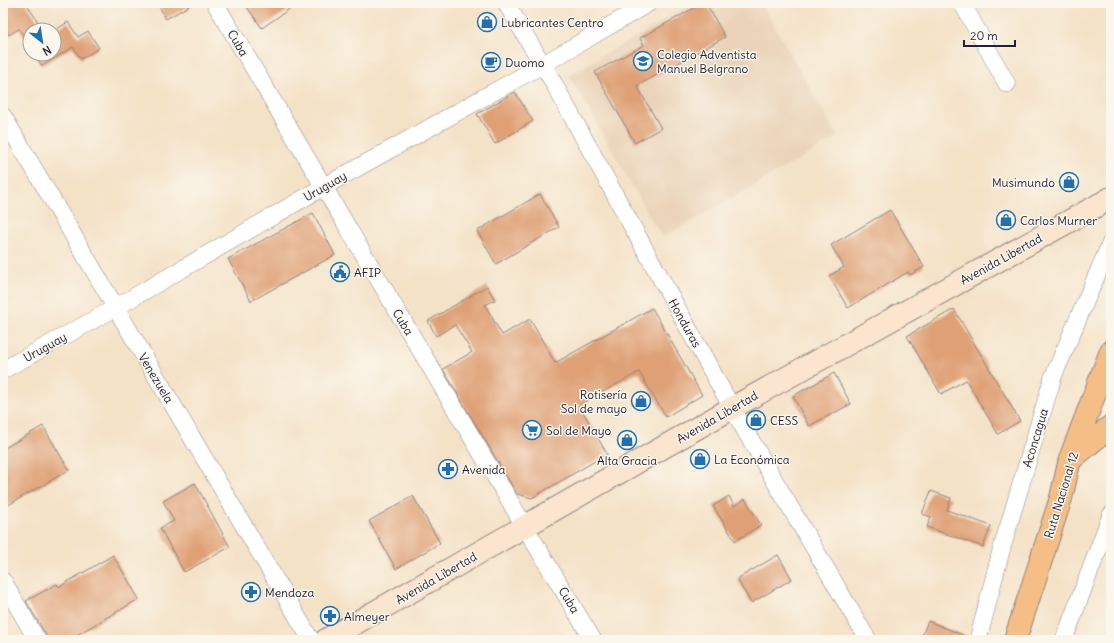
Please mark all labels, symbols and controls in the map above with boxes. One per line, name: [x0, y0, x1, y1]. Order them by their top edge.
shop icon: Lubricantes Centro: [476, 11, 498, 33]
place label: Lubricantes Centro: [501, 15, 604, 30]
north arrow: [22, 22, 62, 62]
scale bar: [964, 22, 1015, 48]
street label: Cuba: [224, 27, 252, 59]
text: 20 m: [970, 28, 998, 43]
text: N: [40, 43, 54, 59]
place label: Colegio Adventista Manuel Belgrano: [657, 47, 757, 76]
school or university icon: Colegio Adventista Manuel Belgrano: [632, 50, 654, 72]
cafe icon: Duomo: [480, 51, 502, 73]
place label: Duomo: [505, 55, 545, 70]
street label: Uruguay: [301, 168, 349, 204]
shop icon: Musimundo: [1058, 171, 1080, 193]
place label: Musimundo: [992, 175, 1055, 190]
shop icon: Carlos Murner: [995, 209, 1017, 231]
place label: Carlos Murner: [1020, 213, 1097, 228]
street label: Avenida Libertad: [957, 230, 1045, 288]
public building icon: AFIP: [329, 261, 351, 283]
place label: AFIP: [354, 265, 381, 280]
street label: Honduras: [665, 296, 705, 350]
street label: Cuba: [389, 306, 417, 338]
street label: Uruguay: [21, 329, 69, 365]
street label: Venezuela: [135, 350, 177, 406]
place label: Rotisería Sol de mayo: [561, 387, 627, 416]
street label: Avenida Libertad: [674, 388, 760, 446]
shop icon: Rotisería Sol de mayo: [630, 390, 652, 412]
street label: Aconcagua: [1019, 407, 1051, 469]
shop icon: CESS: [745, 409, 767, 431]
place label: CESS: [770, 413, 798, 428]
supermarket icon: Sol de Mayo: [521, 419, 543, 441]
place label: Sol de Mayo: [546, 423, 612, 438]
shop icon: Alta Gracia: [616, 429, 638, 451]
shop icon: La Económica: [689, 448, 711, 470]
street label: Ruta Nacional 12: [1041, 450, 1081, 540]
place label: La Económica: [714, 452, 790, 467]
place label: Alta Gracia: [597, 453, 657, 468]
pharmacy icon: Avenida: [437, 458, 459, 480]
place label: Avenida: [462, 462, 506, 477]
street label: Avenida Libertad: [393, 549, 479, 607]
pharmacy icon: Mendoza: [240, 581, 262, 603]
street label: Cuba: [555, 584, 583, 616]
place label: Mendoza: [265, 585, 314, 600]
pharmacy icon: Almeyer: [319, 605, 341, 627]
place label: Almeyer: [344, 609, 390, 624]

